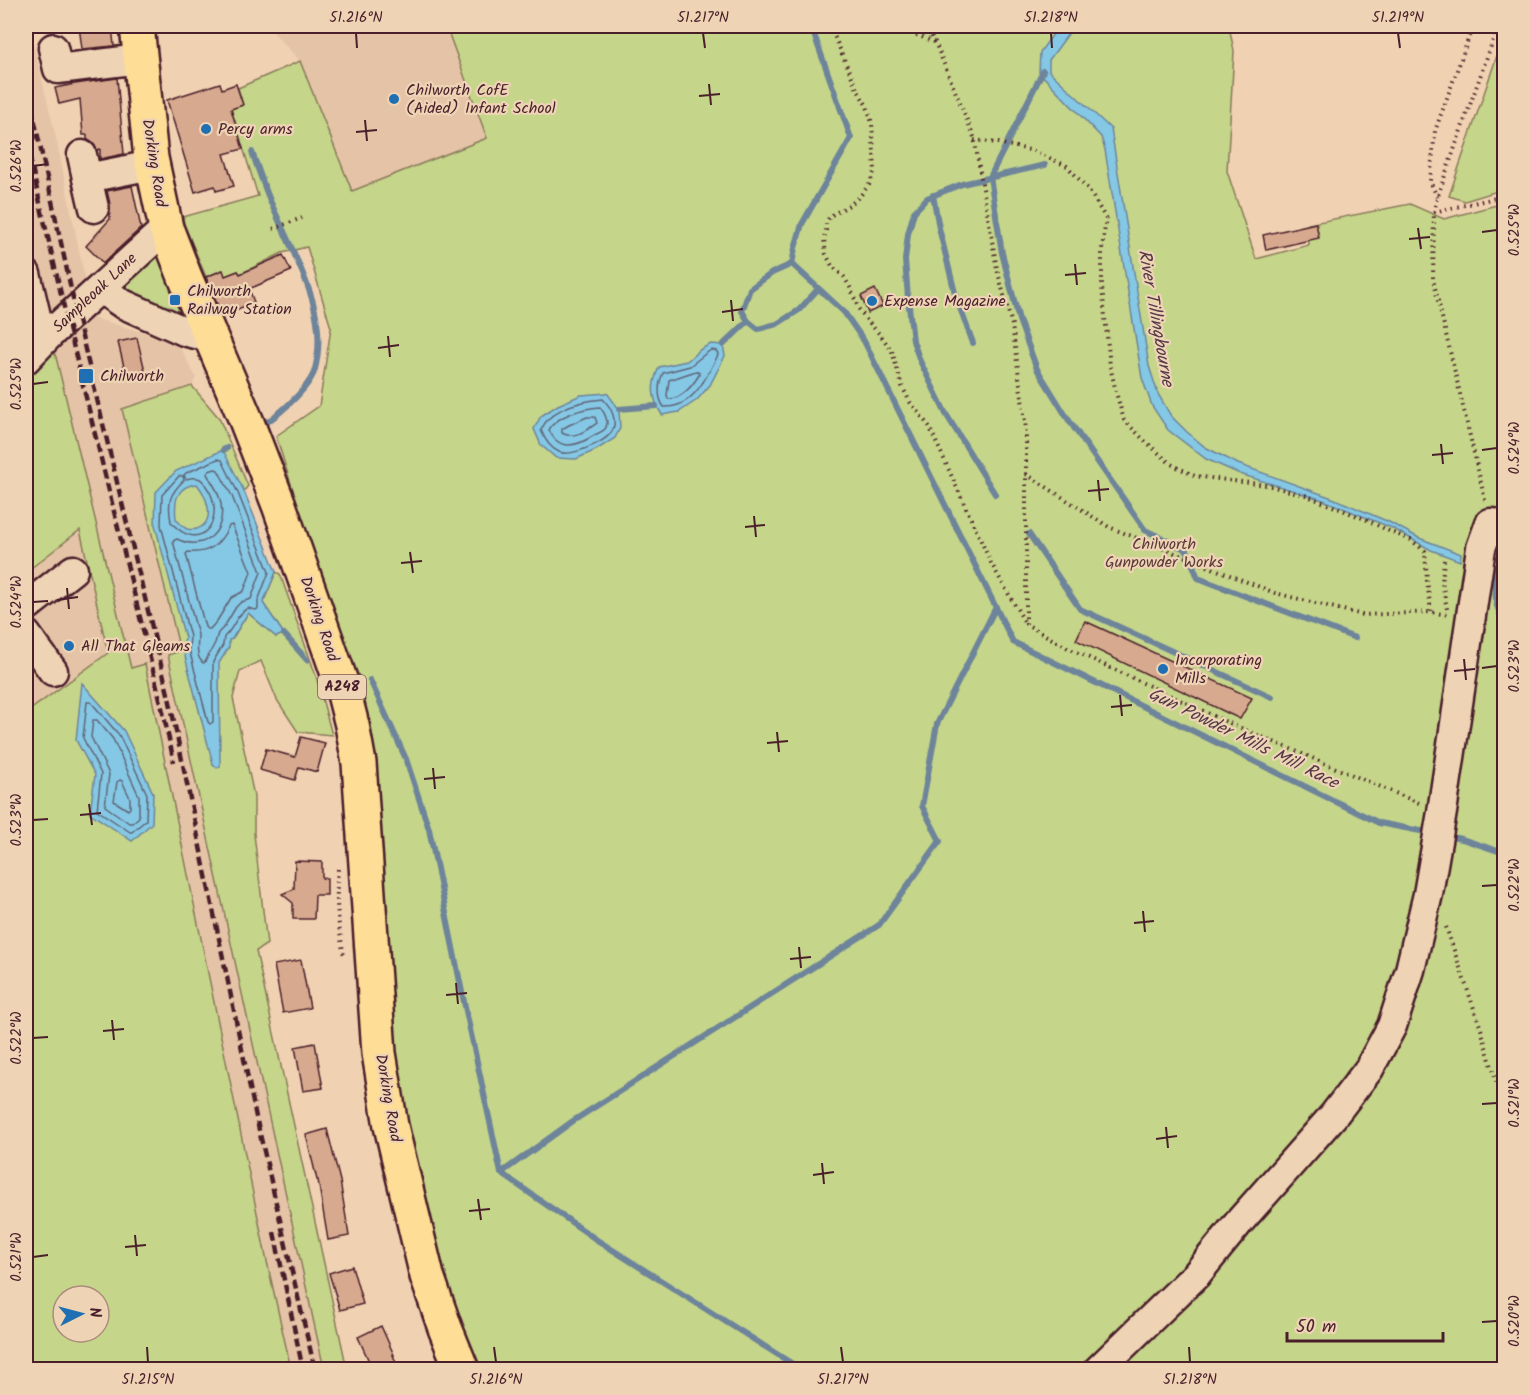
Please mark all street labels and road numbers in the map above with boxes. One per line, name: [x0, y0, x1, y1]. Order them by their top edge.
street label: Dorking Road: [135, 117, 173, 210]
street label: Sampleoak Lane: [47, 247, 143, 339]
street label: Dorking Road: [293, 573, 346, 666]
road number: A248: [318, 675, 366, 699]
street label: Dorking Road: [368, 1052, 408, 1145]

